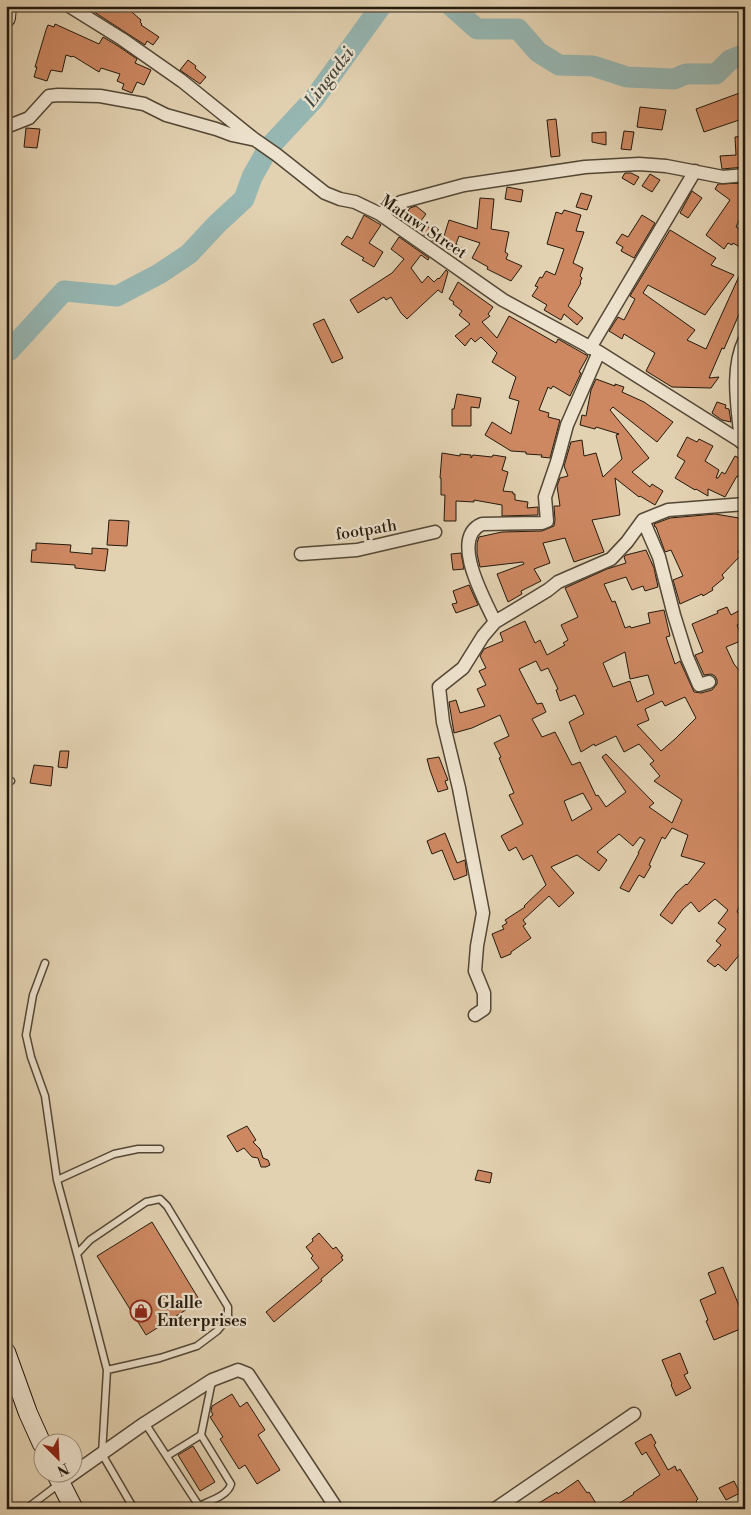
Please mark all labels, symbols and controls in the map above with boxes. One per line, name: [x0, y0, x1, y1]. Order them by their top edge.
water label: Lingadzi: [299, 42, 360, 113]
street label: Matuwi Street: [376, 191, 471, 263]
street label: footpath: [334, 515, 399, 545]
place label: Glalle Enterprises: [157, 1293, 247, 1331]
shop icon: Glalle Enterprises: [129, 1299, 153, 1323]
north arrow: [32, 1432, 82, 1482]
text: N: [54, 1458, 72, 1479]

